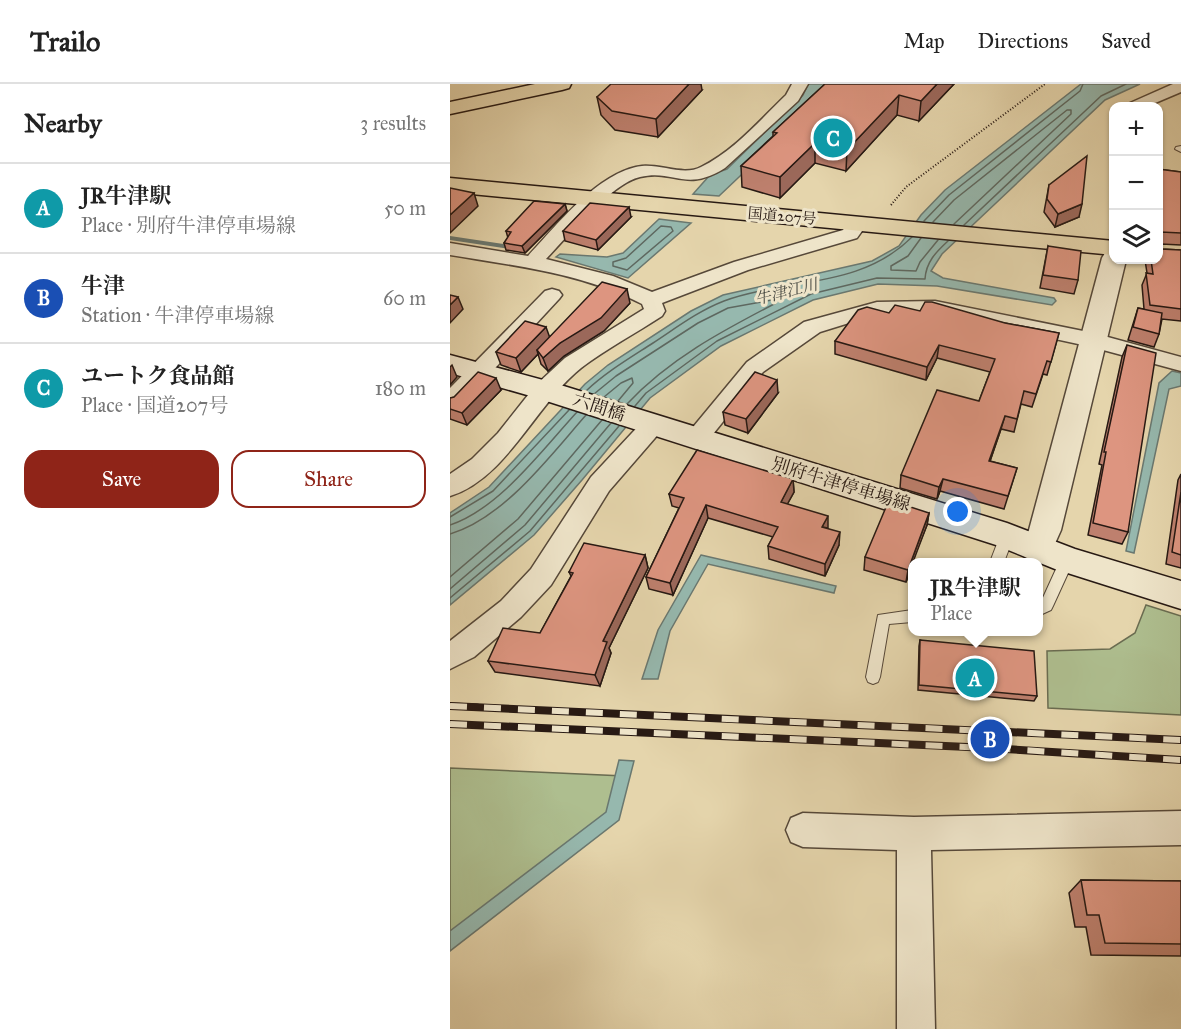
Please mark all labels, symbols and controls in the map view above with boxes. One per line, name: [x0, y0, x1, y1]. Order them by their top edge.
text: Trailo: [30, 24, 100, 59]
text: Map: [904, 28, 945, 54]
text: Directions: [978, 28, 1068, 54]
text: Saved: [1101, 28, 1151, 54]
map controls: [1109, 102, 1163, 264]
button: +: [1109, 102, 1163, 156]
text: Nearby: [24, 107, 102, 139]
text: 3 results: [360, 111, 426, 135]
pin: C: [814, 116, 853, 160]
button: −: [1109, 156, 1163, 210]
text: JR牛津駅: [81, 182, 171, 209]
text: A: [37, 196, 50, 220]
text: 50 m: [384, 196, 426, 220]
street label: 国道207号: [747, 204, 817, 228]
button: layers: [1109, 210, 1163, 264]
text: Place · 別府牛津停車場線: [81, 213, 296, 237]
text: 牛津: [81, 272, 125, 299]
water label: 牛津江川: [753, 274, 821, 308]
text: B: [37, 286, 50, 310]
text: 60 m: [383, 286, 426, 310]
text: Station · 牛津停車場線: [81, 303, 275, 327]
text: ユートク食品館: [81, 362, 235, 389]
text: C: [37, 376, 50, 400]
text: 180 m: [375, 376, 426, 400]
street label: 六間橋: [570, 388, 628, 426]
text: Place · 国道207号: [81, 393, 228, 417]
button: Save: [24, 450, 219, 508]
button: Share: [231, 450, 426, 508]
street label: 別府牛津停車場線: [769, 452, 913, 516]
your location: [943, 497, 972, 526]
popup: [908, 558, 1043, 636]
text: JR牛津駅: [930, 574, 1021, 601]
text: Place: [930, 601, 972, 625]
pin: A: [956, 656, 994, 700]
pin: B: [970, 716, 1010, 762]

